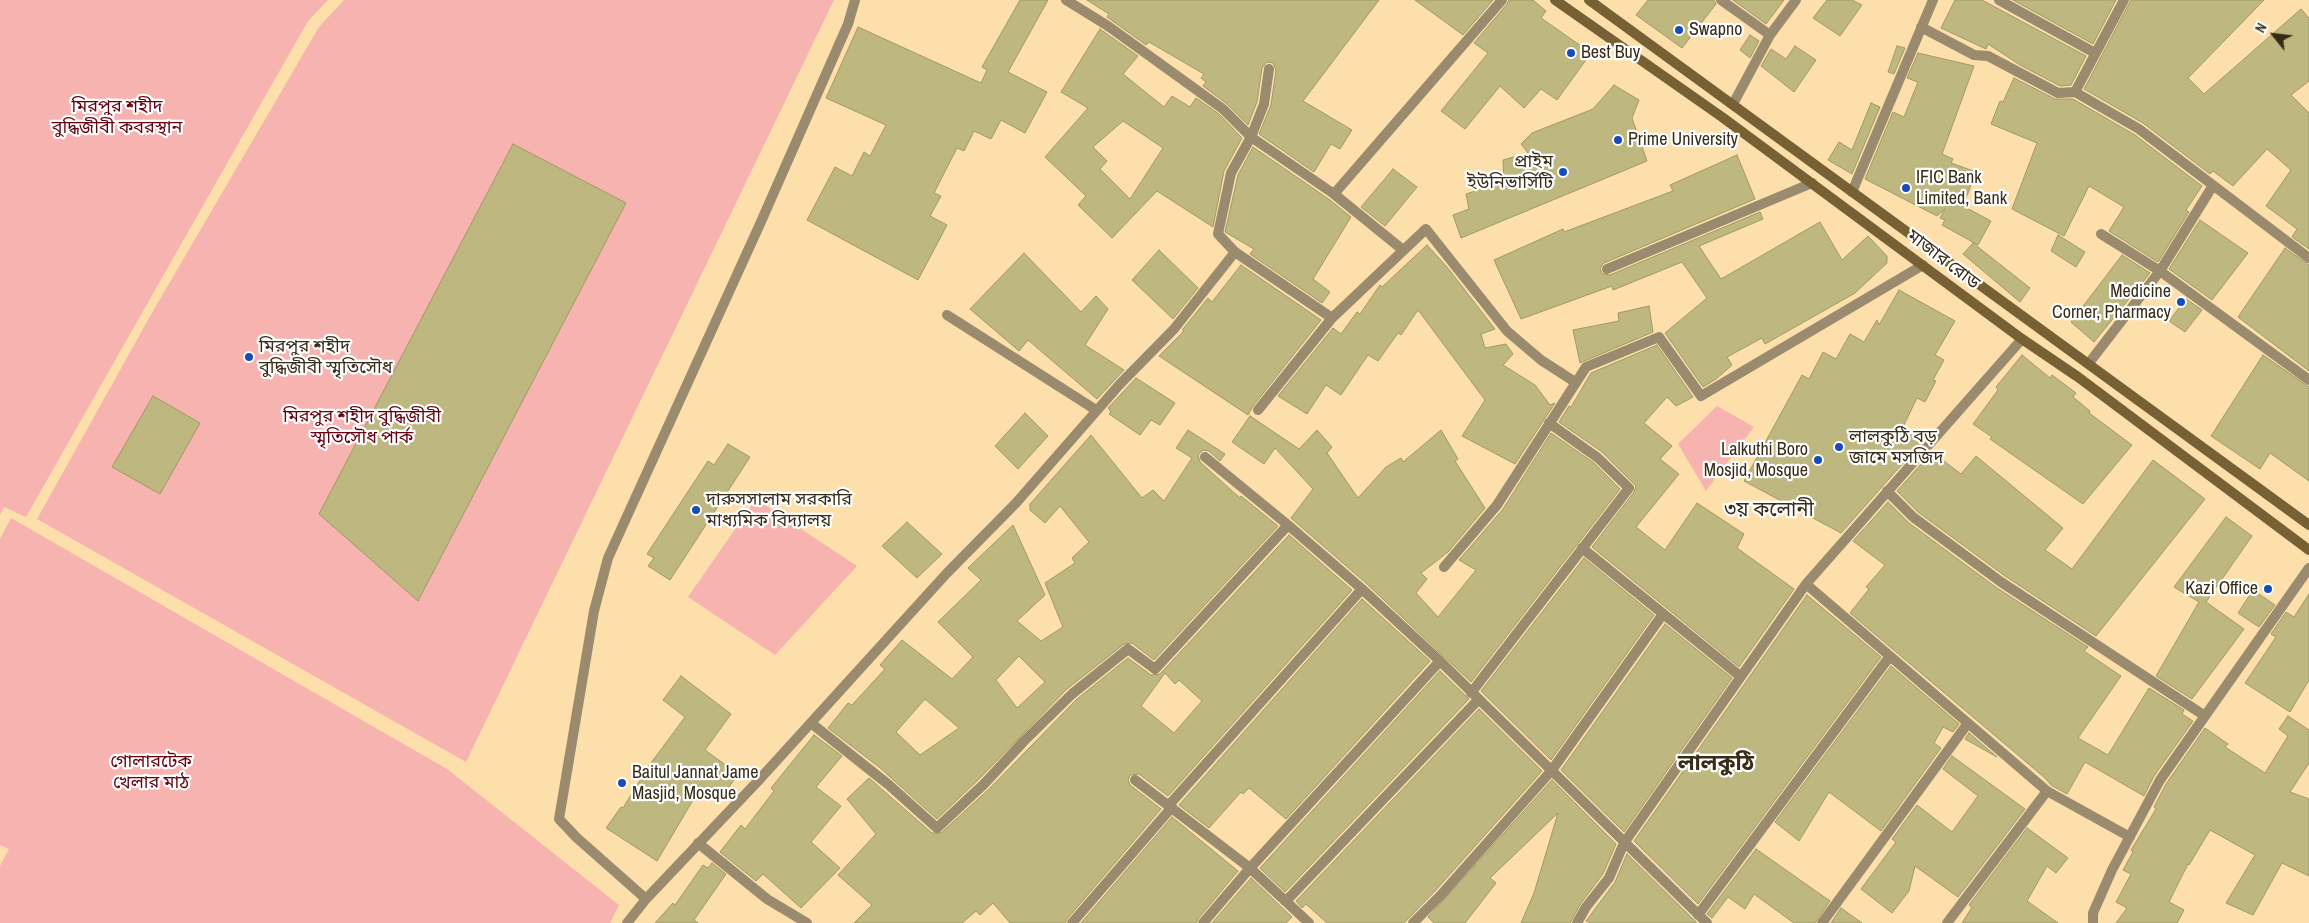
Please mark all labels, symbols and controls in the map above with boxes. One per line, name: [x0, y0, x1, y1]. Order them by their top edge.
north arrow: [2249, 10, 2299, 60]
place label: Swapno: [1689, 19, 1742, 41]
text: N: [2251, 20, 2271, 36]
marker: Swapno: [1673, 24, 1685, 36]
place label: Best Buy: [1581, 42, 1640, 64]
marker: Best Buy: [1565, 47, 1577, 59]
park label: মিরপুর শহীদ বুদ্ধিজীবী কবরস্থান: [52, 96, 182, 138]
place label: Prime University: [1628, 129, 1738, 151]
marker: Prime University: [1612, 134, 1624, 146]
place label: প্রাইম ইউনিভার্সিটি: [1467, 151, 1553, 193]
marker: প্রাইম ইউনিভার্সিটি: [1557, 166, 1569, 178]
place label: IFIC Bank Limited, Bank: [1916, 167, 2007, 210]
marker: IFIC Bank Limited, Bank: [1900, 182, 1912, 194]
street label: মাজার রোড: [1902, 226, 1984, 294]
place label: Medicine Corner, Pharmacy: [2052, 281, 2171, 324]
marker: Medicine Corner, Pharmacy: [2175, 296, 2187, 308]
place label: মিরপুর শহীদ বুদ্ধিজীবী স্মৃতিসৌধ: [259, 336, 392, 378]
marker: মিরপুর শহীদ বুদ্ধিজীবী স্মৃতিসৌধ: [243, 351, 255, 363]
park label: মিরপুর শহীদ বুদ্ধিজীবী স্মৃতিসৌধ পার্ক: [283, 406, 441, 448]
place label: লালকুঠি বড় জামে মসজিদ: [1849, 426, 1943, 468]
place label: Lalkuthi Boro Mosjid, Mosque: [1704, 439, 1808, 482]
marker: লালকুঠি বড় জামে মসজিদ: [1833, 441, 1845, 453]
marker: Lalkuthi Boro Mosjid, Mosque: [1812, 454, 1824, 466]
place label: দারুসসালাম সরকারি মাধ্যমিক বিদ্যালয়: [706, 489, 852, 532]
district label: ৩য় কলোনী: [1724, 499, 1814, 523]
marker: দারুসসালাম সরকারি মাধ্যমিক বিদ্যালয়: [690, 504, 702, 516]
place label: Kazi Office: [2185, 578, 2258, 600]
marker: Kazi Office: [2262, 583, 2274, 595]
park label: গোলারটেক খেলার মাঠ: [110, 751, 192, 794]
district label: লালকুঠি: [1678, 751, 1754, 777]
place label: Baitul Jannat Jame Masjid, Mosque: [632, 762, 758, 804]
marker: Baitul Jannat Jame Masjid, Mosque: [616, 777, 628, 789]

